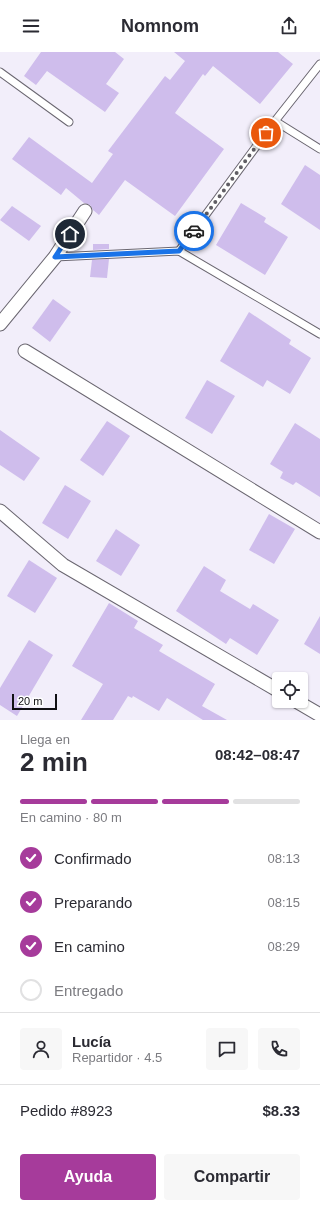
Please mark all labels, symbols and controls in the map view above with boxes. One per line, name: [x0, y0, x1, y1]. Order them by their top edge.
icon: menu: [20, 15, 42, 37]
icon: share: [278, 15, 300, 37]
text: Nomnom: [121, 16, 199, 36]
pin: [249, 116, 283, 150]
icon: bag: [255, 122, 277, 144]
courier: [174, 211, 214, 251]
pin: [53, 217, 87, 251]
icon: car: [183, 220, 205, 242]
icon: home: [59, 223, 81, 245]
map controls: [272, 672, 308, 708]
button: locate: [272, 672, 308, 708]
scale bar: [12, 692, 57, 711]
text: 20 m: [18, 695, 42, 707]
text: Llega en: [20, 732, 70, 747]
text: 08:42–08:47: [215, 746, 300, 763]
text: 2 min: [20, 747, 88, 777]
text: En camino · 80 m: [20, 810, 122, 825]
icon: check: [20, 847, 42, 869]
text: Confirmado: [54, 850, 132, 867]
text: 08:13: [267, 851, 300, 866]
icon: check: [20, 891, 42, 913]
text: Preparando: [54, 894, 132, 911]
text: 08:15: [267, 895, 300, 910]
icon: check: [20, 935, 42, 957]
text: En camino: [54, 938, 125, 955]
text: 08:29: [267, 939, 300, 954]
text: Entregado: [54, 982, 123, 999]
button: person: [20, 1028, 62, 1070]
button: chat: [206, 1028, 248, 1070]
button: phone: [258, 1028, 300, 1070]
text: Lucía: [72, 1033, 111, 1050]
text: Repartidor · 4.5: [72, 1050, 162, 1065]
text: Pedido #8923: [20, 1102, 113, 1119]
text: $8.33: [262, 1102, 300, 1119]
button: Ayuda: [20, 1154, 156, 1200]
button: Compartir: [164, 1154, 300, 1200]

